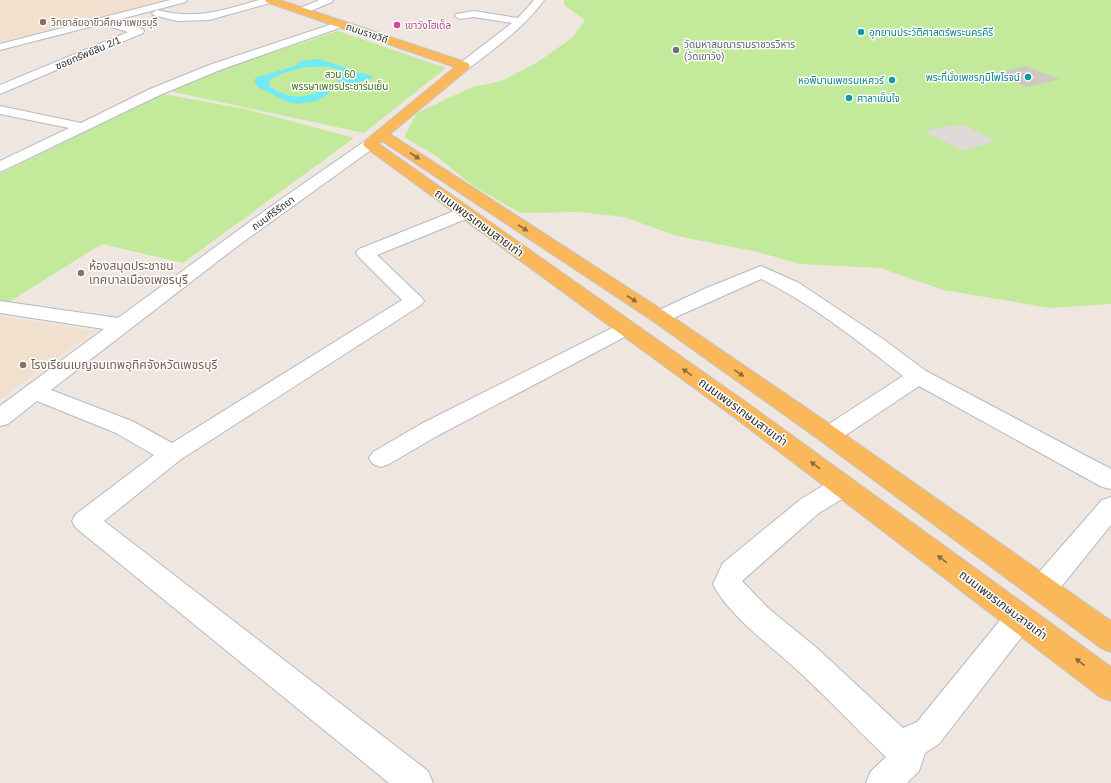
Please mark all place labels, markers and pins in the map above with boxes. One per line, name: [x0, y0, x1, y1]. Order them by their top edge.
marker: วิทยาลัยอาขีวคึกษาเพขรบุรี: [38, 17, 48, 27]
place label: วิทยาลัยอาขีวคึกษาเพขรบุรี: [50, 17, 158, 29]
place label: เขาวังโฮเต็ล: [405, 19, 451, 31]
marker: เขาวังโฮเต็ล: [392, 20, 402, 30]
marker: อุทยานประวัติศาสตร์พระนครคีรี: [856, 27, 866, 37]
place label: อุทยานประวัติศาสตร์พระนครคีรี: [869, 27, 994, 39]
place label: วัดมหาสมณารามราชวรวิหาร (วัดเขาวัง): [684, 39, 795, 62]
marker: วัดมหาสมณารามราชวรวิหาร (วัดเขาวัง): [671, 45, 681, 55]
place label: พระที่นั่งเพชรภูมิไพโรจน์: [926, 70, 1020, 84]
marker: พระที่นั่งเพชรภูมิไพโรจน์: [1023, 72, 1033, 82]
place label: หอพิมานเพชรมเหศวร์: [798, 75, 884, 86]
marker: หอพิมานเพชรมเหศวร์: [887, 75, 897, 85]
place label: ศาลาเย็นใจ: [857, 92, 900, 104]
marker: ศาลาเย็นใจ: [844, 93, 854, 103]
place label: ห้องสมุดประชาชน เทศบาลเมืองเพชรบุรี: [89, 259, 188, 287]
marker: ห้องสมุดประชาชน เทศบาลเมืองเพชรบุรี: [76, 268, 86, 278]
place label: โรงเรียนเบญจมเทพอุทิศจังหวัดเพชรบุรี: [31, 358, 217, 372]
marker: โรงเรียนเบญจมเทพอุทิศจังหวัดเพชรบุรี: [18, 360, 28, 370]

